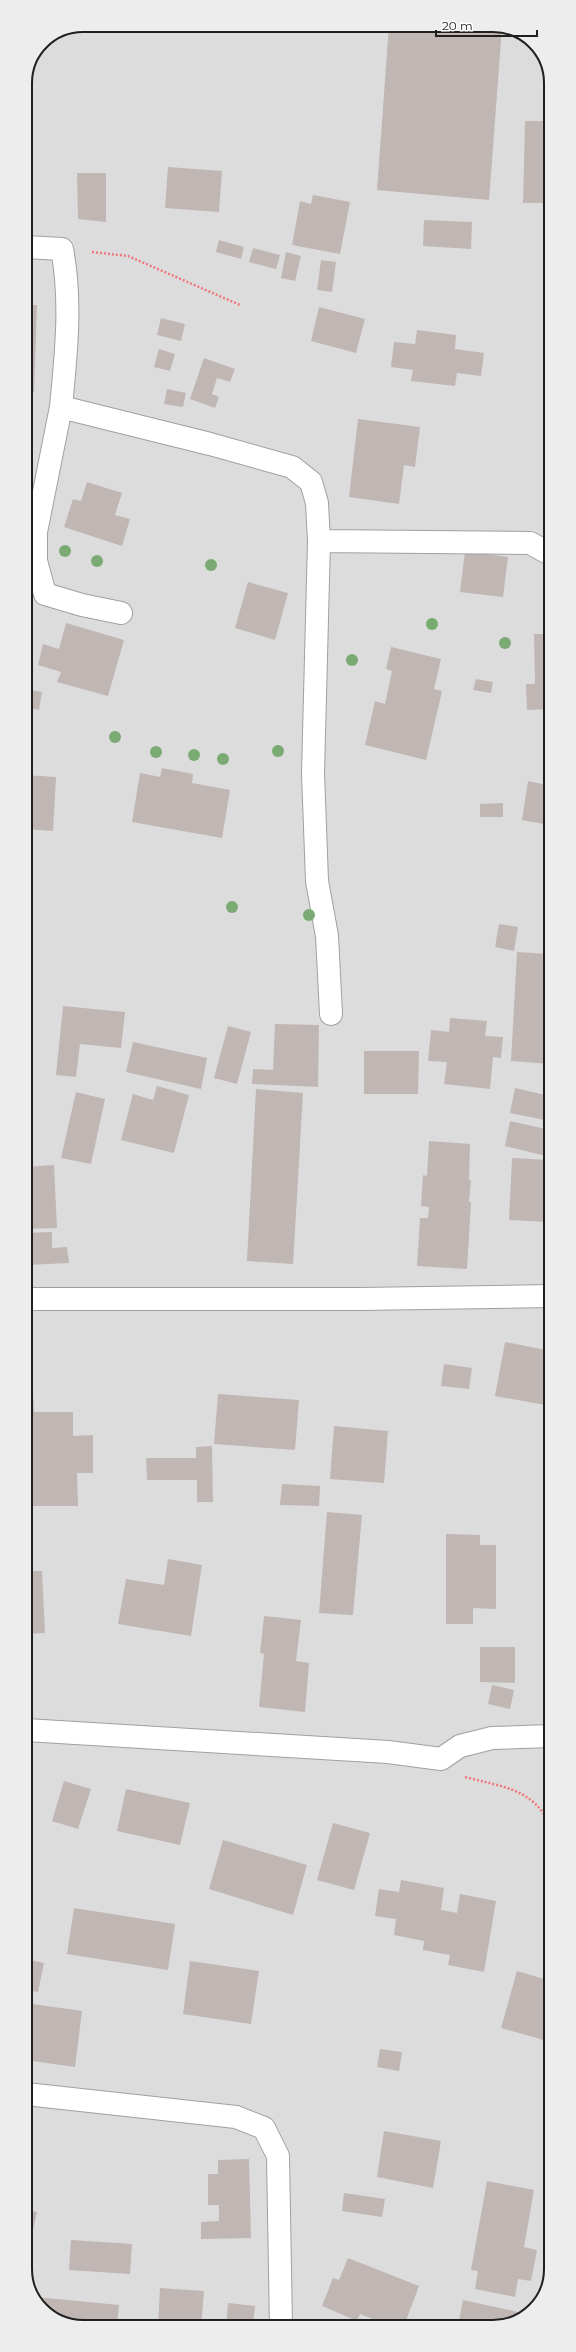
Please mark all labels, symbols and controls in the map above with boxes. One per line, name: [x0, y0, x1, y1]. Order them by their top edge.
scale bar: [436, 12, 537, 38]
text: 20 m: [442, 18, 473, 33]

